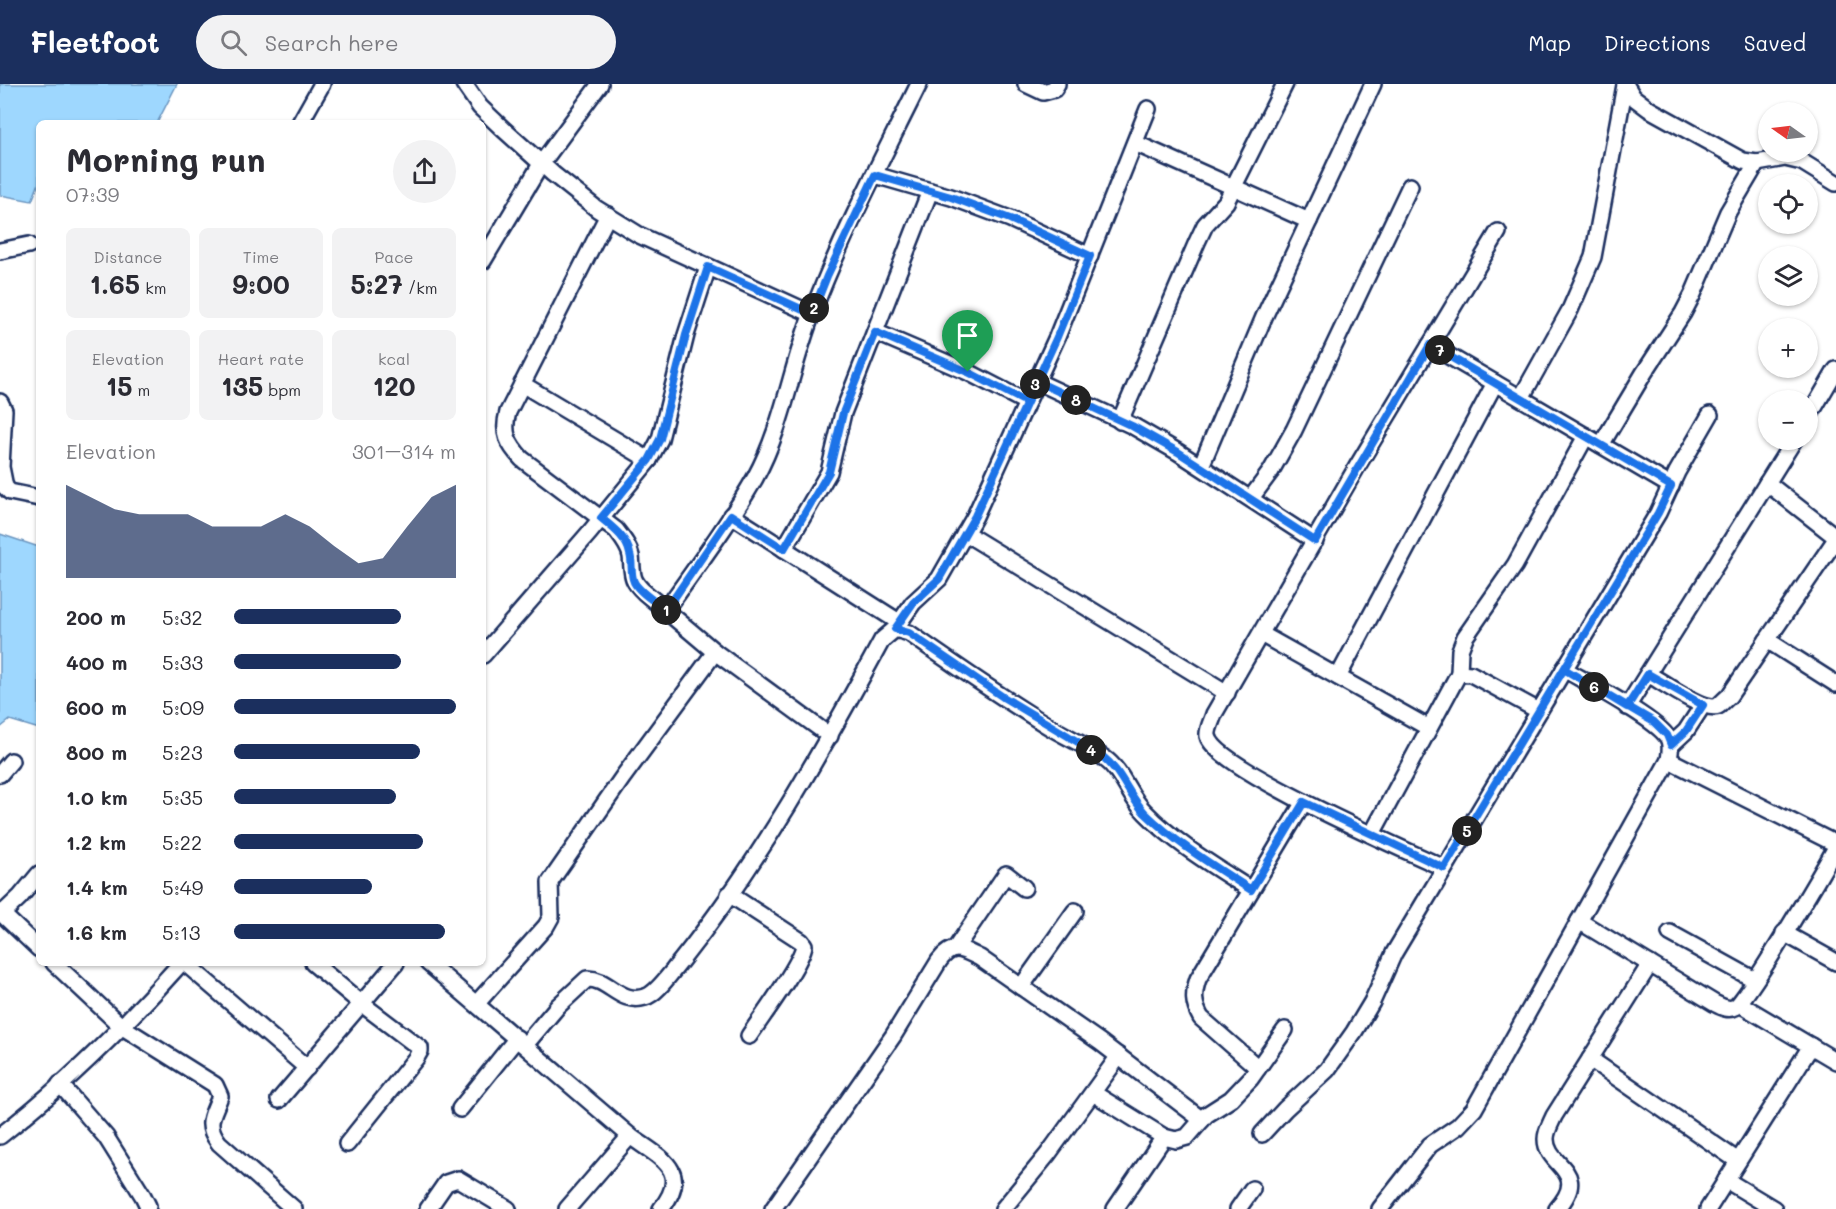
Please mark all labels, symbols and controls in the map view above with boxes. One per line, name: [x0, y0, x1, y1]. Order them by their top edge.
search box: [196, 15, 616, 69]
text: Fleetfoot: [30, 24, 160, 60]
icon: search: [217, 26, 250, 59]
text: Search here: [265, 28, 399, 57]
text: Map: [1528, 29, 1571, 56]
text: Directions: [1604, 29, 1711, 56]
text: Saved: [1744, 29, 1806, 56]
north arrow: [1758, 102, 1818, 162]
map controls: [1758, 102, 1818, 450]
text: Morning run: [66, 137, 266, 180]
button: share: [393, 140, 456, 203]
button: locate: [1758, 174, 1818, 234]
text: 07:39: [66, 181, 119, 207]
text: Distance: [94, 246, 162, 267]
text: Time: [243, 246, 279, 267]
text: Pace: [374, 246, 414, 267]
button: layers: [1758, 246, 1818, 306]
text: 1.65: [90, 267, 140, 301]
text: 9:00: [232, 267, 290, 301]
text: 5:27: [350, 267, 403, 301]
text: km: [140, 277, 166, 298]
text: /km: [403, 277, 438, 298]
pin: 2: [799, 293, 829, 323]
text: 2: [810, 297, 818, 318]
pin: [942, 310, 993, 372]
button: +: [1758, 318, 1818, 378]
icon: arrive: [951, 319, 984, 352]
pin: 7: [1425, 335, 1455, 365]
text: 7: [1436, 339, 1444, 360]
text: Elevation: [92, 348, 164, 369]
text: Heart rate: [218, 348, 304, 369]
text: kcal: [378, 348, 410, 369]
text: 15: [106, 369, 132, 403]
text: 135: [221, 369, 263, 403]
text: 120: [373, 369, 415, 403]
pin: 3: [1020, 369, 1050, 399]
text: 3: [1030, 373, 1040, 394]
text: m: [132, 379, 150, 400]
text: bpm: [263, 379, 301, 400]
pin: 8: [1061, 385, 1091, 415]
text: 8: [1071, 389, 1081, 410]
button: −: [1758, 390, 1818, 450]
text: Elevation: [66, 438, 156, 464]
text: 301–314 m: [352, 438, 456, 464]
pin: 1: [651, 595, 681, 625]
text: 1: [662, 599, 670, 620]
text: 200 m: [66, 604, 126, 630]
text: 5:32: [162, 604, 203, 630]
text: 400 m: [66, 649, 127, 675]
text: 5:33: [162, 649, 203, 675]
pin: 6: [1579, 672, 1609, 702]
text: 6: [1589, 676, 1599, 697]
text: 600 m: [66, 694, 127, 720]
text: 5:09: [162, 694, 204, 720]
pin: 4: [1076, 735, 1106, 765]
text: 800 m: [66, 739, 127, 765]
text: 5:23: [162, 739, 203, 765]
text: 4: [1086, 739, 1096, 760]
text: 1.0 km: [66, 784, 128, 810]
text: 5:35: [162, 784, 203, 810]
pin: 5: [1452, 816, 1482, 846]
text: 5: [1462, 820, 1472, 841]
text: 1.2 km: [66, 829, 126, 855]
text: 5:22: [162, 829, 202, 855]
text: 1.4 km: [66, 874, 128, 900]
text: 5:49: [162, 874, 203, 900]
text: 1.6 km: [66, 919, 127, 945]
text: 5:13: [162, 919, 201, 945]

